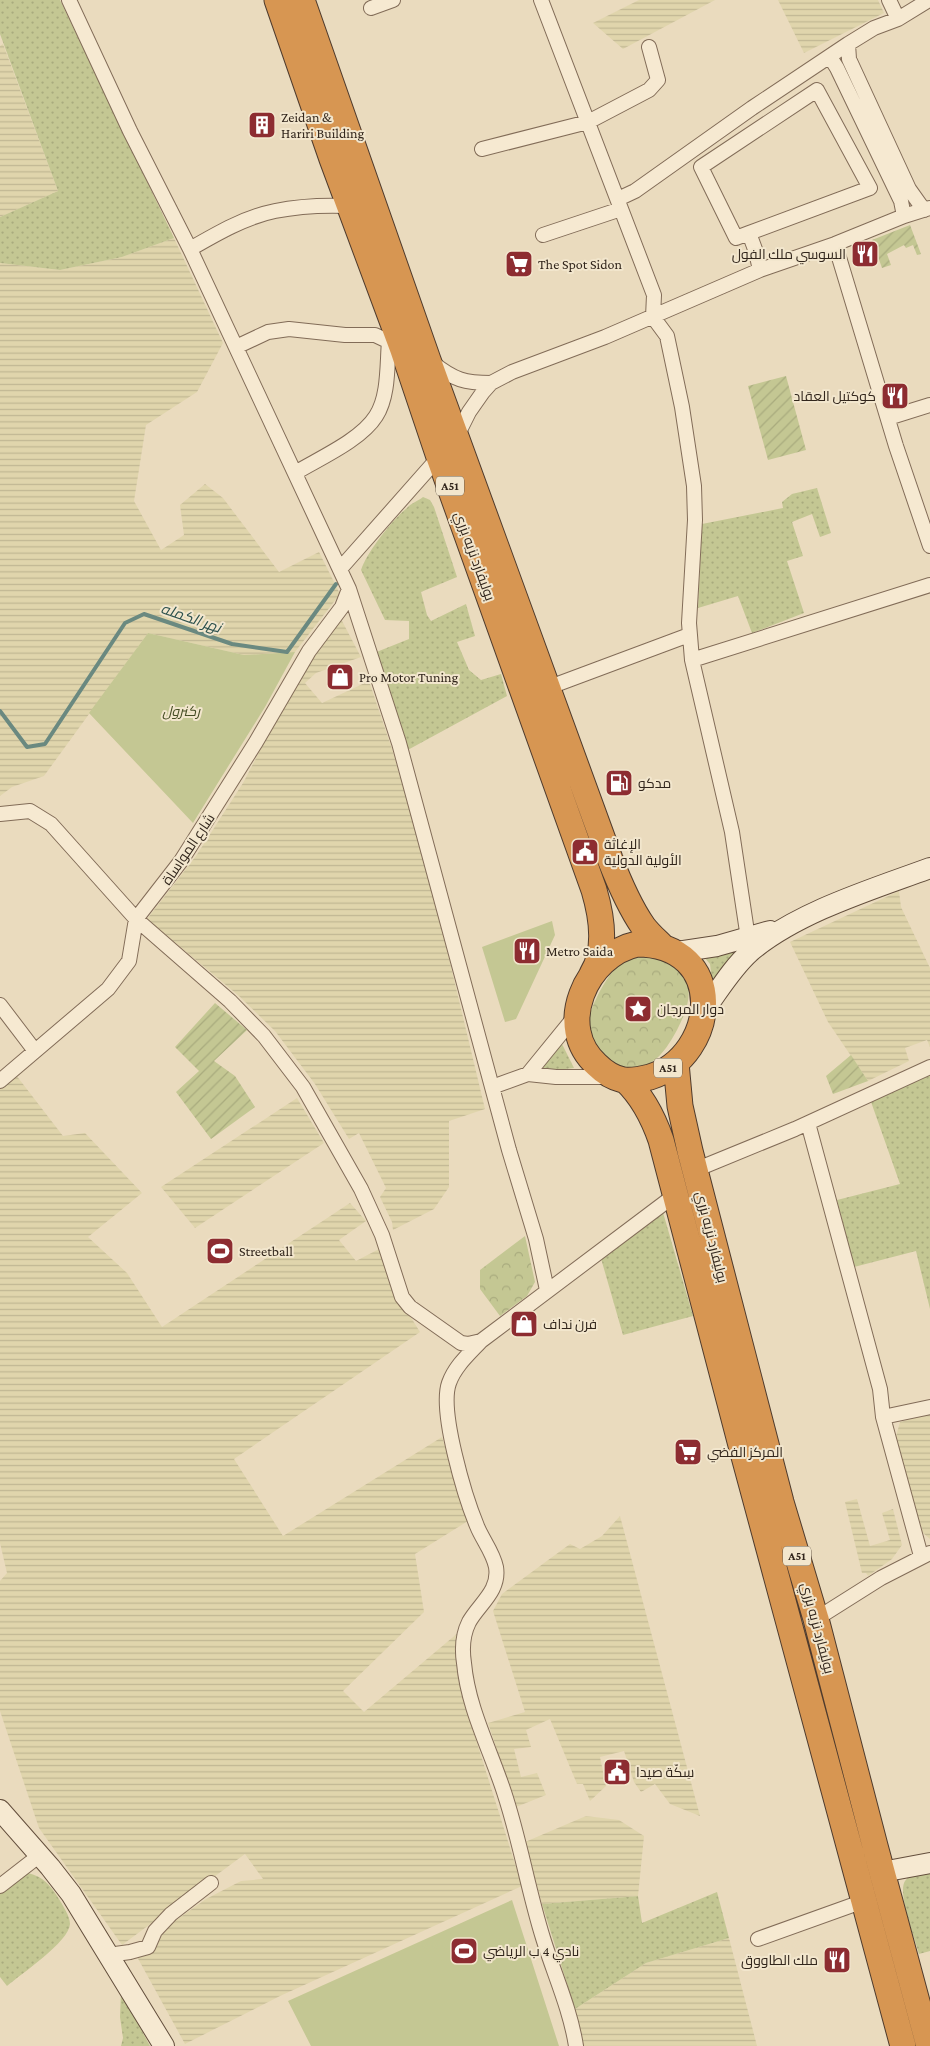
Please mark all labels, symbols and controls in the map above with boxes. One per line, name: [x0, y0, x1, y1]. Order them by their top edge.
place label: Zeidan & Hariri Building: [281, 109, 365, 141]
building icon: Zeidan & Hariri Building: [247, 110, 277, 140]
restaurant icon: السوسي ملك الفول: [850, 239, 880, 269]
place label: السوسي ملك الفول: [732, 246, 846, 265]
supermarket icon: The Spot Sidon: [504, 249, 534, 279]
place label: The Spot Sidon: [538, 256, 623, 272]
restaurant icon: كوكتيل العقاد: [880, 381, 910, 411]
place label: كوكتيل العقاد: [793, 388, 876, 404]
road number: A51: [436, 476, 464, 496]
street label: بوليفارد نزيه بزري: [448, 509, 499, 604]
water label: نهر الكمله: [158, 600, 225, 637]
shop icon: Pro Motor Tuning: [325, 662, 355, 692]
place label: Pro Motor Tuning: [359, 669, 459, 685]
park label: ركنرول: [162, 703, 201, 720]
fuel station icon: مدكو: [604, 768, 634, 798]
place label: مدكو: [638, 775, 671, 791]
street label: شارع المواساة: [158, 810, 219, 888]
place label: الإغاثة الأولية الدولية: [604, 836, 682, 868]
public building icon: الإغاثة الأولية الدولية: [570, 837, 600, 867]
restaurant icon: Metro Saida: [512, 936, 542, 966]
place label: Metro Saida: [546, 943, 614, 959]
place icon: دوار المرجان: [623, 994, 653, 1024]
place label: دوار المرجان: [657, 1001, 724, 1017]
road number: A51: [654, 1058, 682, 1078]
street label: بوليفارد نزيه بزري: [689, 1190, 731, 1285]
sports icon: Streetball: [205, 1236, 235, 1266]
place label: Streetball: [239, 1243, 293, 1259]
shop icon: فرن نداف: [509, 1309, 539, 1339]
place label: فرن نداف: [543, 1316, 597, 1332]
supermarket icon: المركز الفضي: [673, 1437, 703, 1467]
place label: المركز الفضي: [707, 1444, 783, 1463]
road number: A51: [783, 1546, 811, 1565]
street label: بوليفارد نزيه بزري: [794, 1581, 838, 1676]
public building icon: سِكّة صيدا: [602, 1757, 632, 1787]
place label: سِكّة صيدا: [636, 1763, 694, 1780]
sports icon: نادي 4 ب الرياضي: [449, 1936, 479, 1966]
place label: نادي 4 ب الرياضي: [483, 1943, 579, 1963]
restaurant icon: ملك الطاووق: [822, 1945, 852, 1975]
place label: ملك الطاووق: [741, 1952, 818, 1969]

